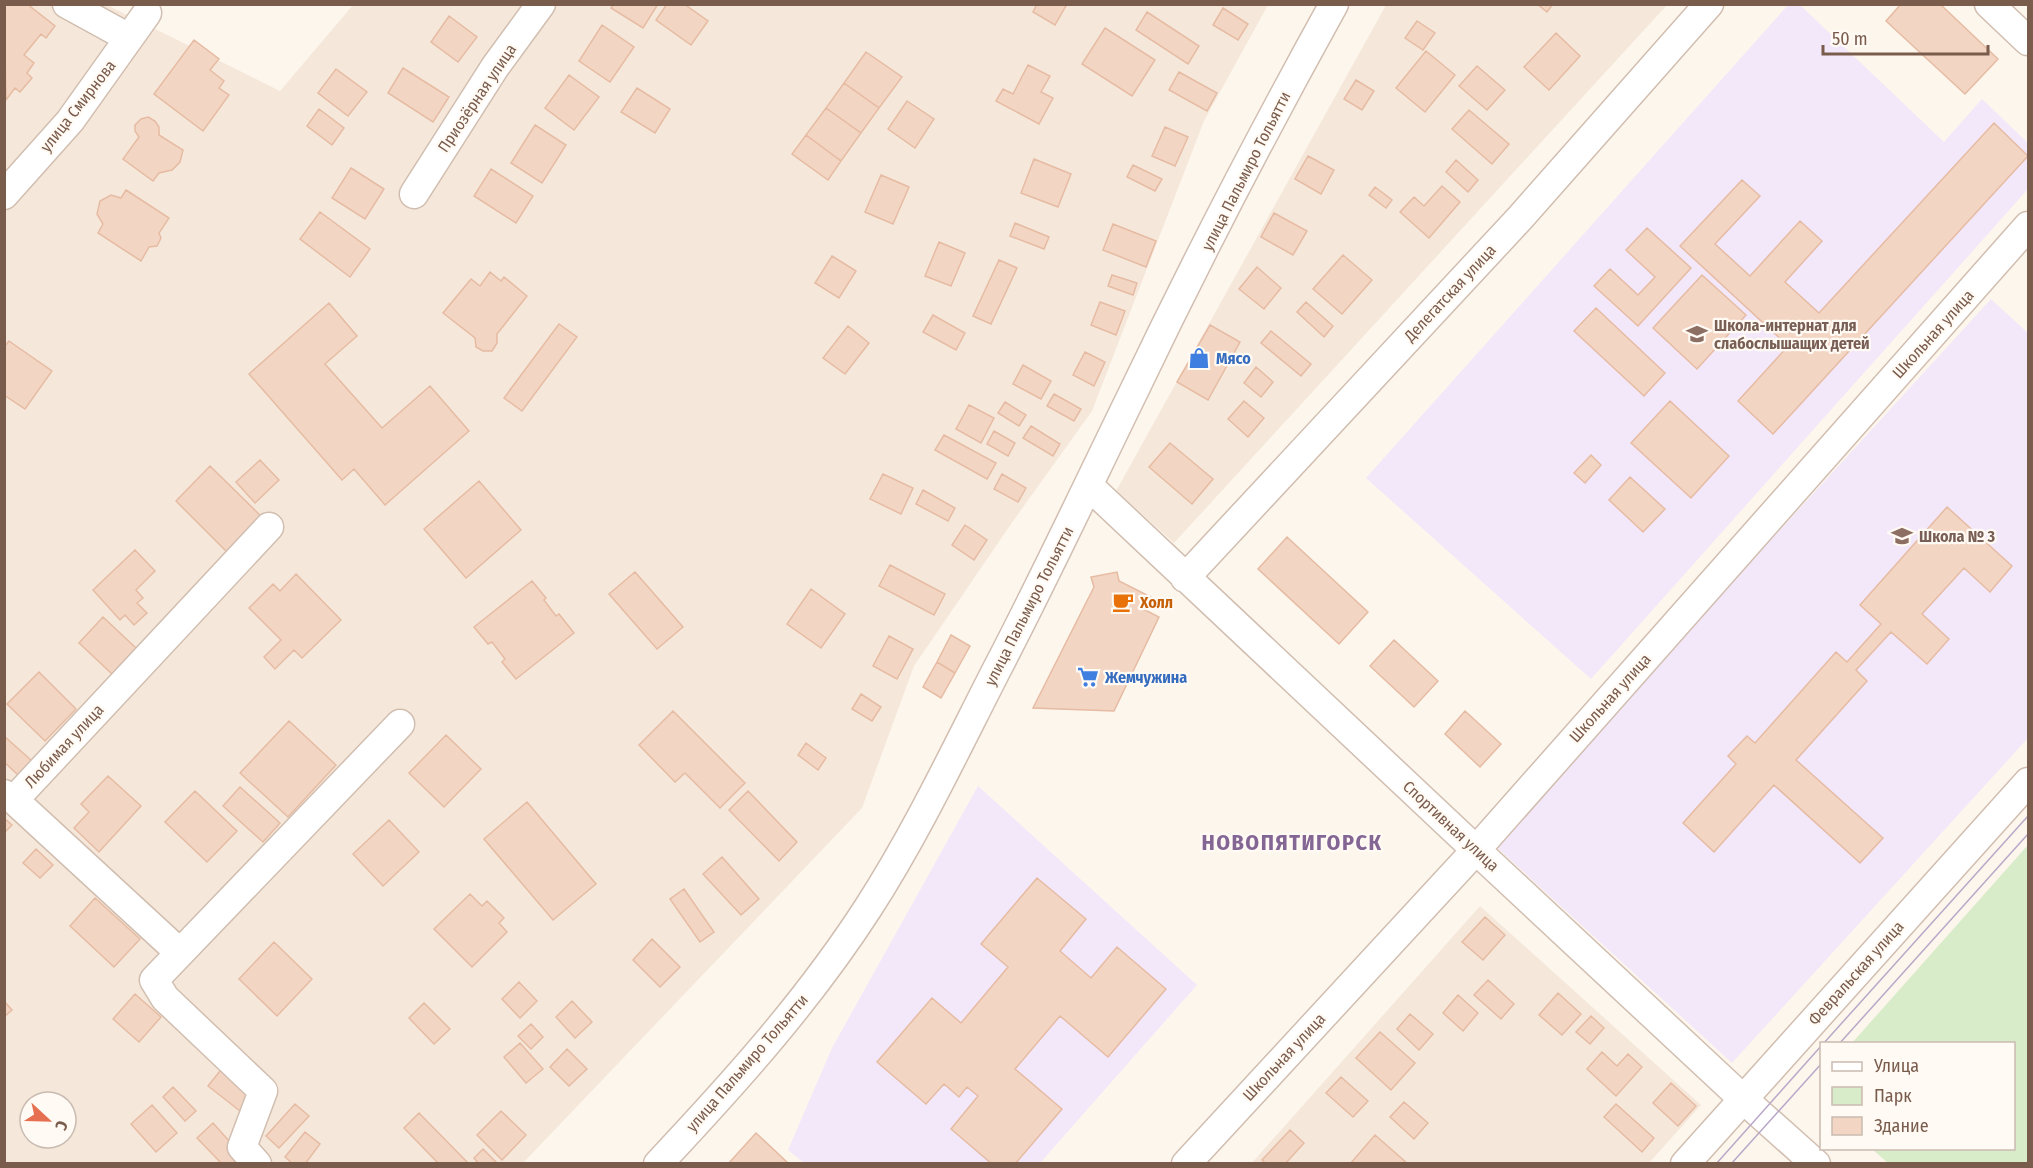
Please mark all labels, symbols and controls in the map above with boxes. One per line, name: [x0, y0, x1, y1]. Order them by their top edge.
scale bar: [1823, 18, 1988, 56]
text: 50 m: [1832, 28, 1868, 50]
street label: Приозёрная улица: [434, 40, 520, 156]
street label: улица Смирнова: [36, 56, 120, 156]
street label: улица Пальмиро Тольятти: [1198, 88, 1294, 254]
street label: Делегатская улица: [1400, 240, 1500, 346]
street label: Школьная улица: [1888, 286, 1978, 382]
place label: Школа-интернат для слабослышащих детей: [1714, 316, 1870, 353]
school or university icon: Школа-интернат для слабослышащих детей: [1685, 322, 1709, 346]
shop icon: Мясо: [1187, 346, 1211, 370]
place label: Мясо: [1216, 349, 1251, 368]
street label: улица Пальмиро Тольятти: [981, 523, 1077, 689]
school or university icon: Школа № 3: [1890, 524, 1914, 548]
place label: Школа № 3: [1919, 527, 1996, 546]
cafe icon: Холл: [1111, 590, 1135, 614]
place label: Холл: [1139, 593, 1173, 612]
street label: Школьная улица: [1565, 650, 1655, 746]
supermarket icon: Жемчужина: [1076, 665, 1100, 689]
place label: Жемчужина: [1104, 668, 1187, 687]
street label: Любимая улица: [21, 700, 108, 792]
street label: Спортивная улица: [1399, 777, 1503, 875]
district label: НОВОПЯТИГОРСК: [1201, 829, 1383, 856]
street label: Февральская улица: [1804, 917, 1908, 1029]
street label: улица Пальмиро Тольятти: [682, 990, 812, 1136]
street label: Школьная улица: [1239, 1009, 1329, 1105]
legend: [1820, 1042, 2015, 1150]
text: Улица: [1873, 1055, 1919, 1077]
text: Парк: [1874, 1085, 1912, 1107]
north arrow: [18, 1090, 78, 1150]
text: Здание: [1874, 1115, 1929, 1137]
text: С: [51, 1118, 72, 1133]

